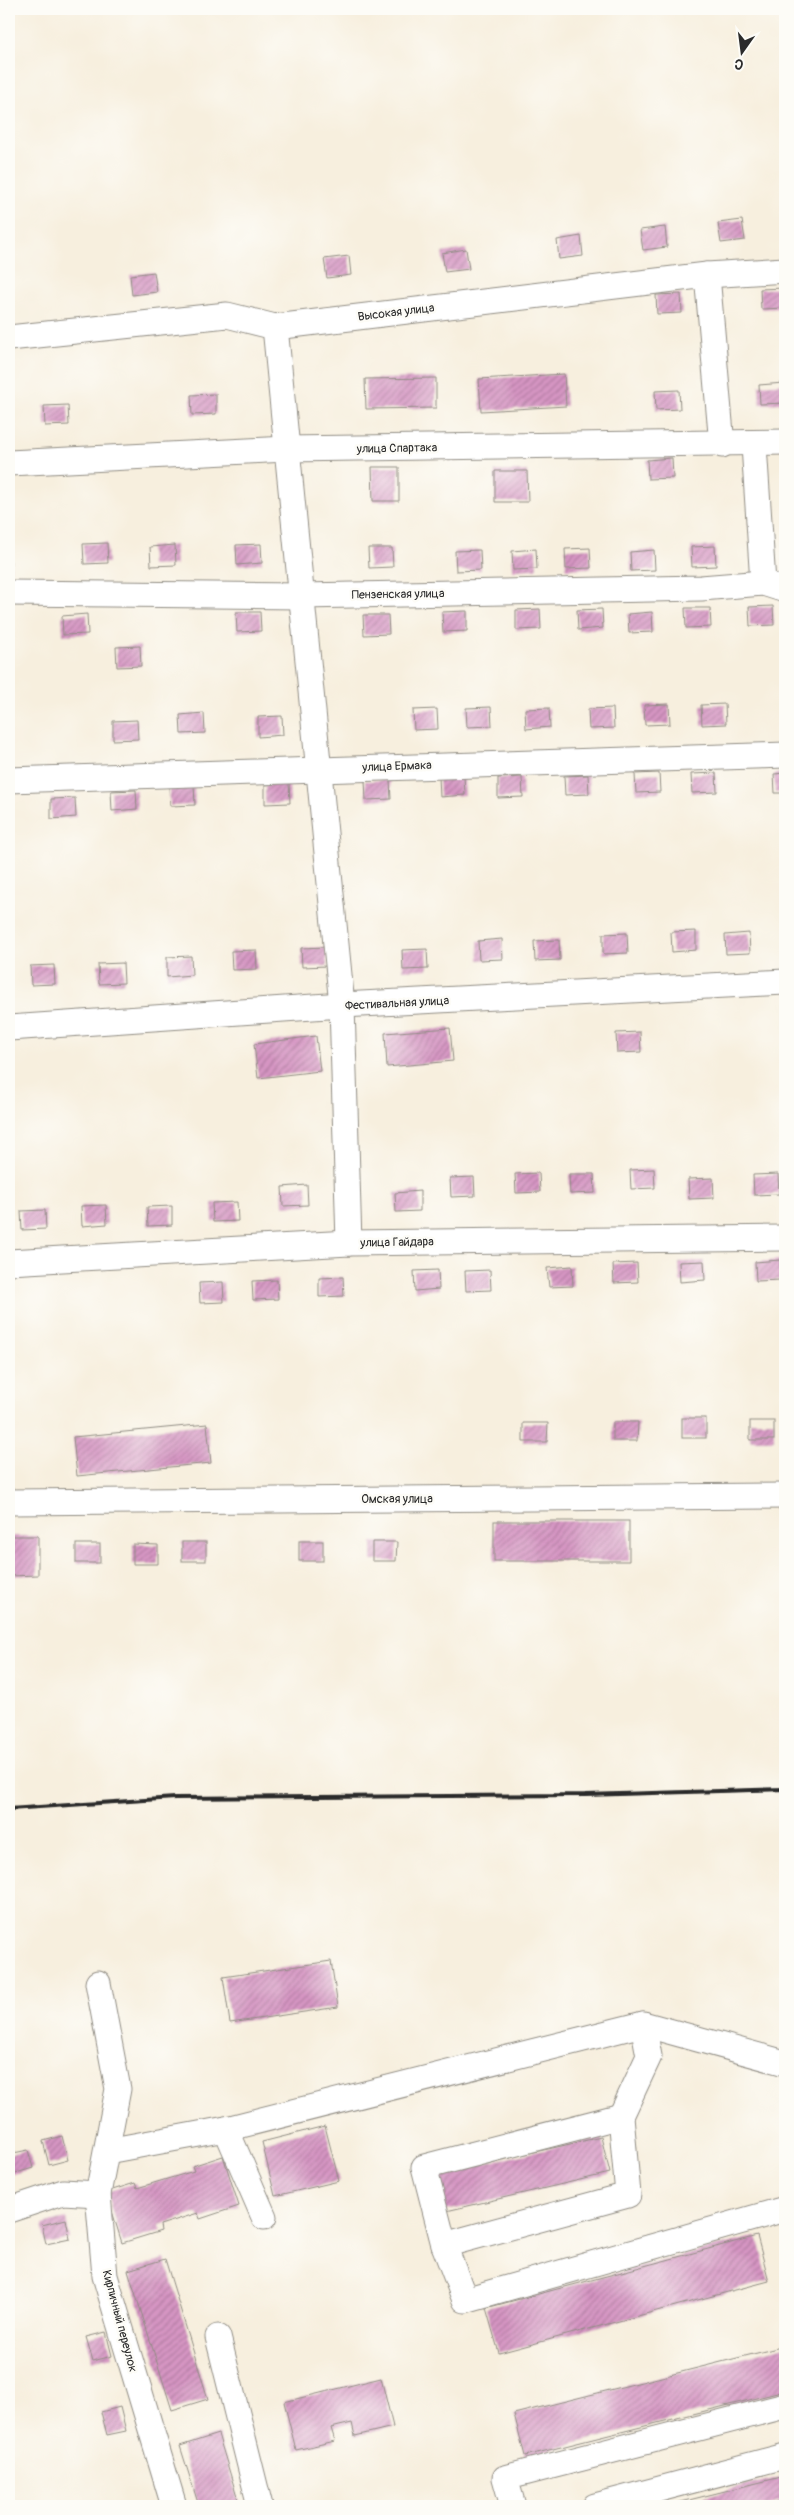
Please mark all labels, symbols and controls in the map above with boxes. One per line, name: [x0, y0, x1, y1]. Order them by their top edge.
north arrow: [716, 28, 766, 78]
text: С: [732, 55, 745, 73]
street label: Высокая улица: [357, 300, 436, 325]
street label: улица Спартака: [356, 440, 438, 457]
street label: Пензенская улица: [351, 586, 445, 603]
street label: улица Ермака: [361, 758, 432, 775]
street label: Фестивальная улица: [345, 993, 450, 1014]
street label: улица Гайдара: [359, 1234, 434, 1251]
street label: Омская улица: [361, 1492, 433, 1507]
street label: Кирпичный переулок: [99, 2268, 140, 2374]

